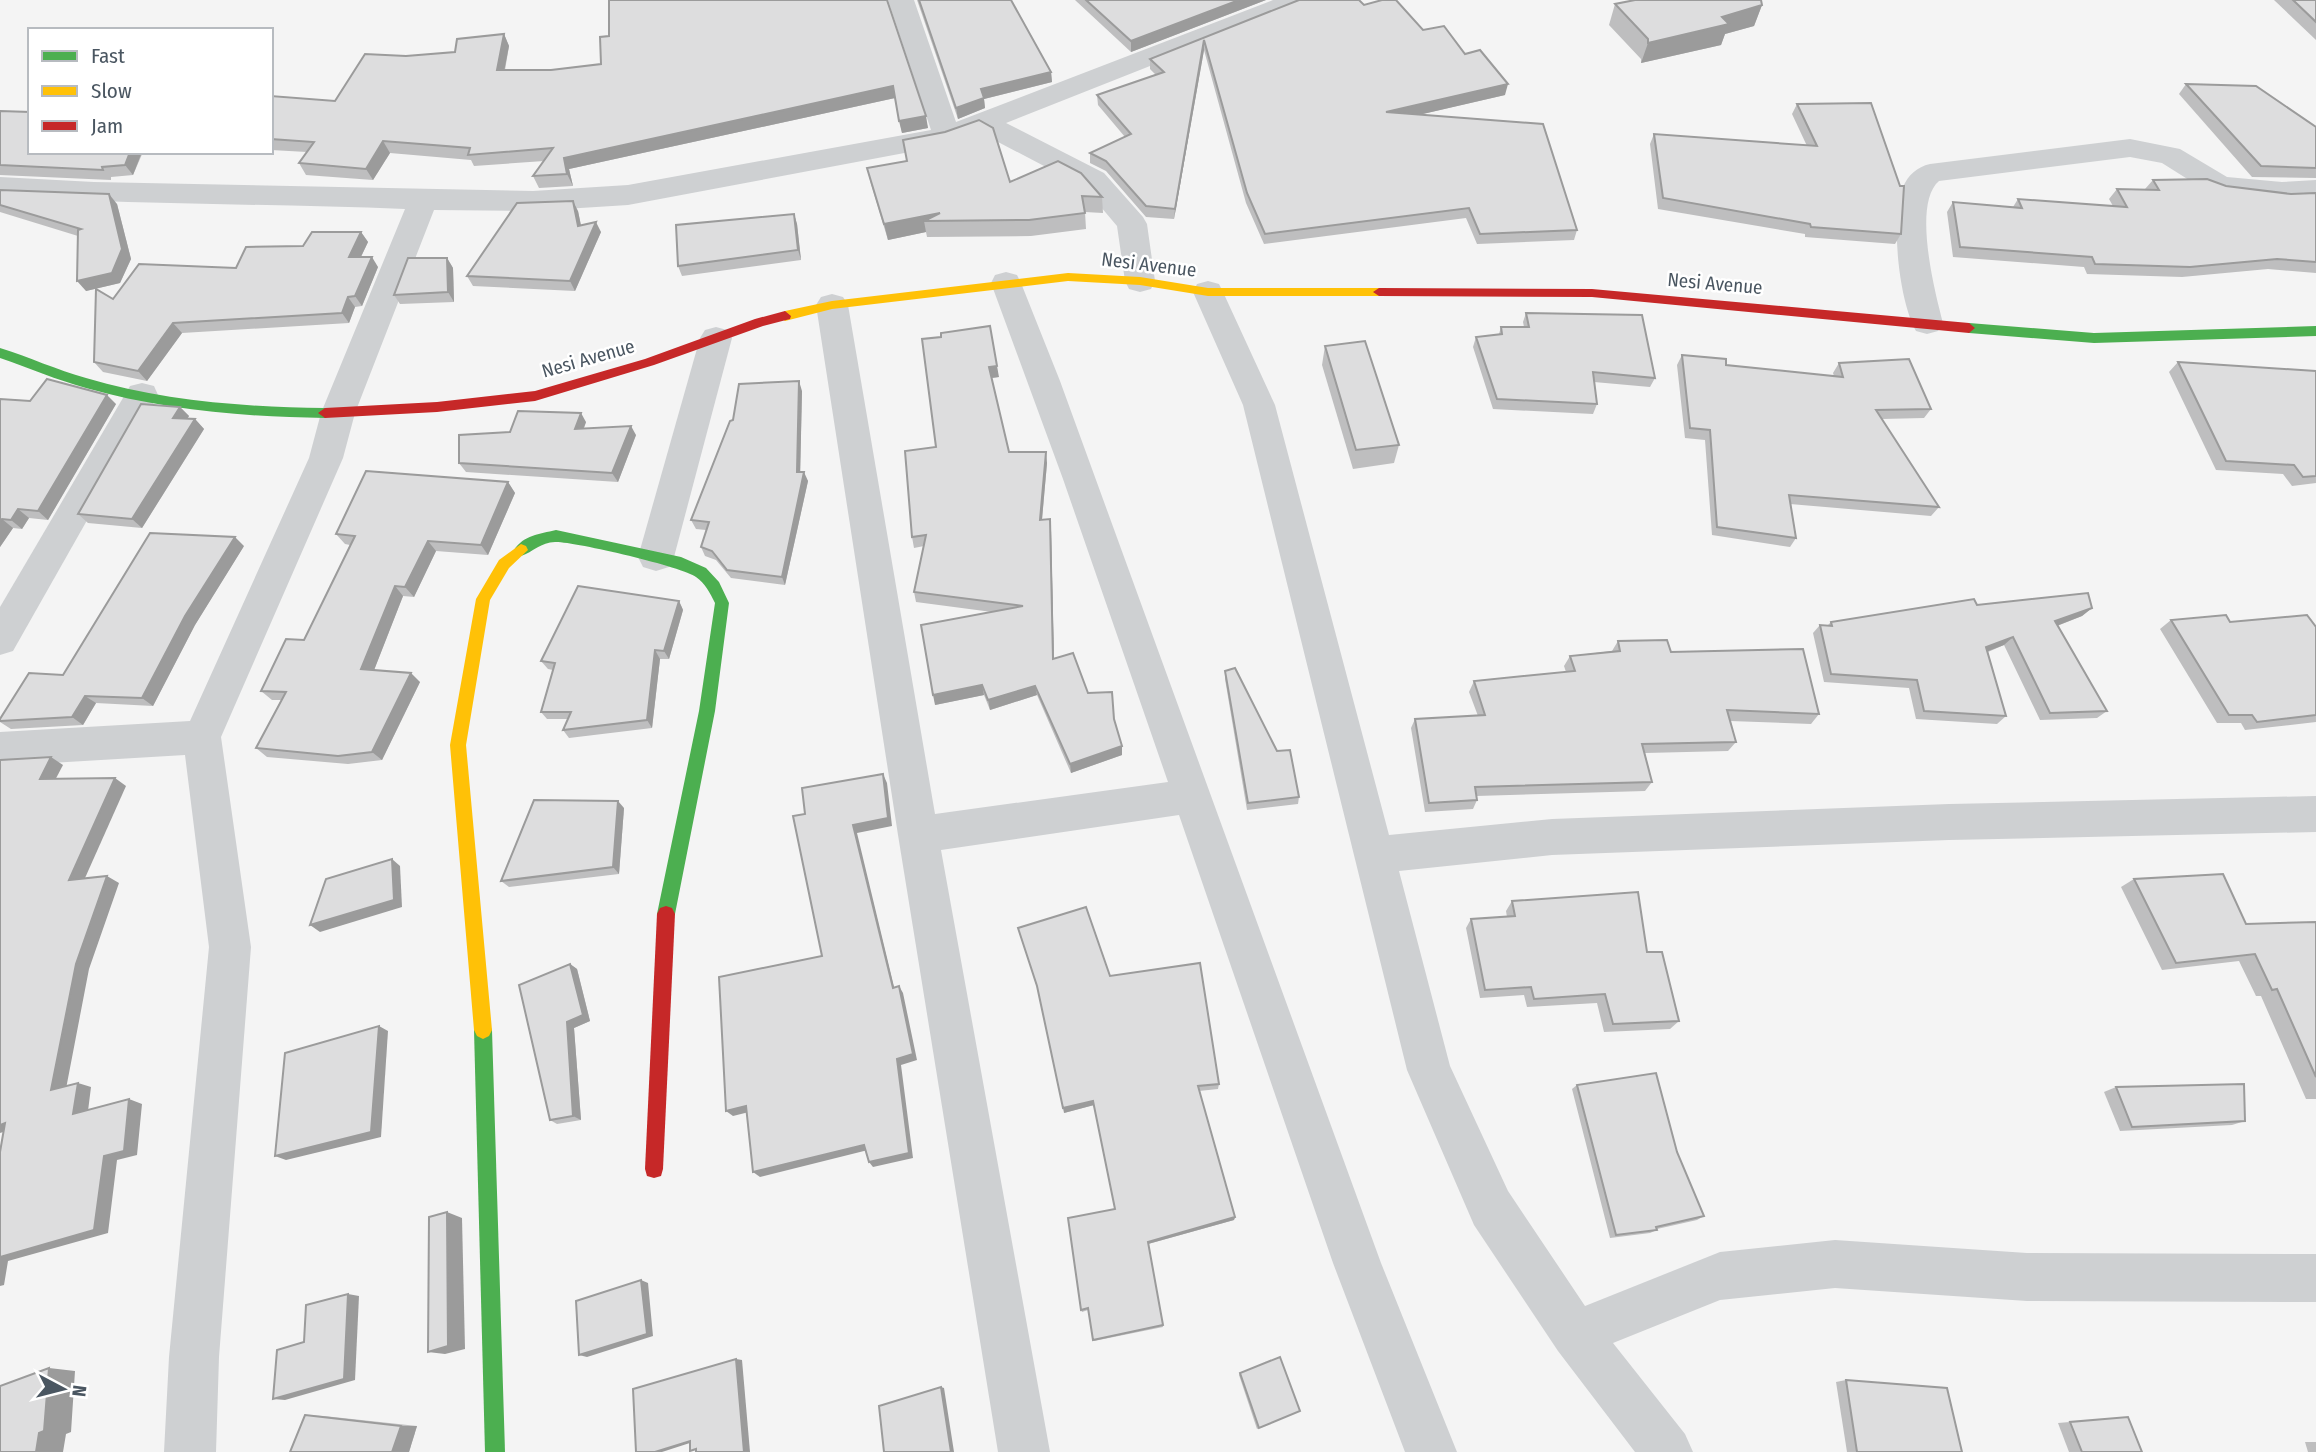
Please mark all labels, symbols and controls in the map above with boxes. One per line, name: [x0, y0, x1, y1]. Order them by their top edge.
legend: [28, 28, 273, 154]
text: Fast: [91, 43, 125, 69]
text: Slow: [91, 78, 132, 104]
text: Jam: [91, 113, 123, 139]
street label: Nesi Avenue: [1100, 247, 1198, 282]
street label: Nesi Avenue: [1666, 268, 1763, 299]
street label: Nesi Avenue: [539, 334, 637, 383]
north arrow: [28, 1354, 98, 1424]
text: N: [67, 1384, 91, 1398]

